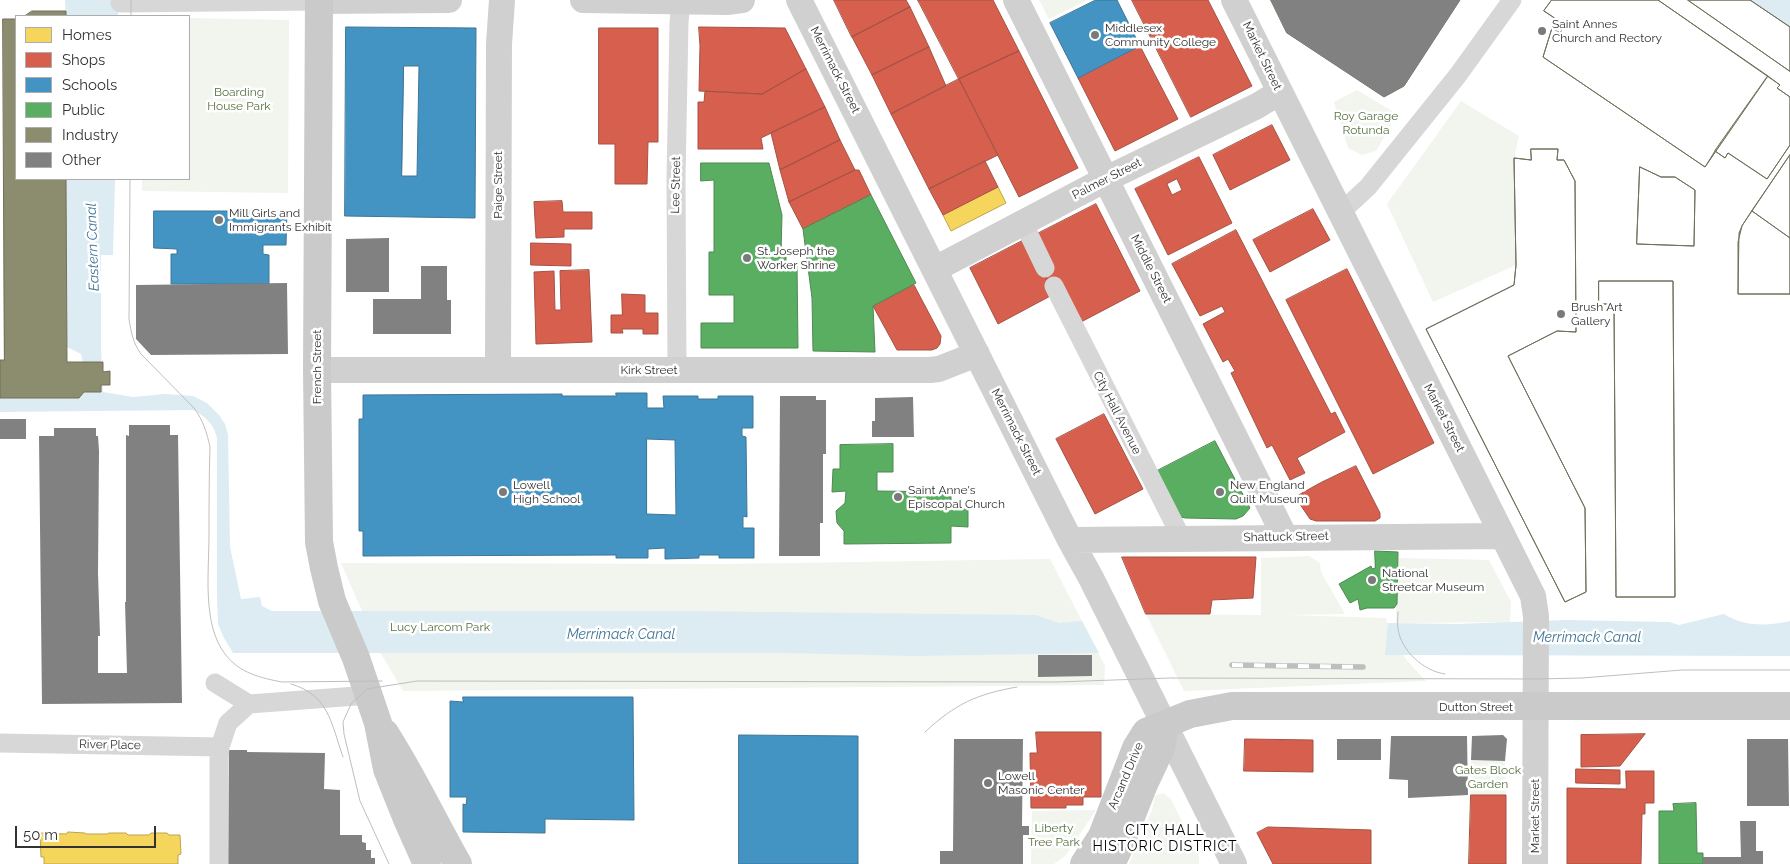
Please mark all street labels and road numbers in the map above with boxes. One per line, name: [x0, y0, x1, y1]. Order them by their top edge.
street label: Market Street: [1239, 19, 1285, 93]
street label: Merrimack Street: [807, 24, 863, 116]
street label: Paige Street: [491, 151, 505, 219]
street label: Palmer Street: [1070, 155, 1144, 203]
street label: Lee Street: [668, 156, 684, 214]
street label: Middle Street: [1128, 232, 1174, 306]
street label: French Street: [310, 330, 324, 404]
street label: Kirk Street: [620, 363, 678, 377]
street label: City Hall Avenue: [1090, 369, 1144, 457]
street label: Market Street: [1421, 382, 1467, 454]
street label: Merrimack Street: [988, 386, 1044, 478]
street label: Shattuck Street: [1243, 529, 1329, 545]
street label: Dutton Street: [1439, 700, 1513, 714]
street label: River Place: [79, 737, 141, 753]
street label: Arcand Drive: [1105, 740, 1147, 812]
street label: Market Street: [1528, 779, 1542, 853]

